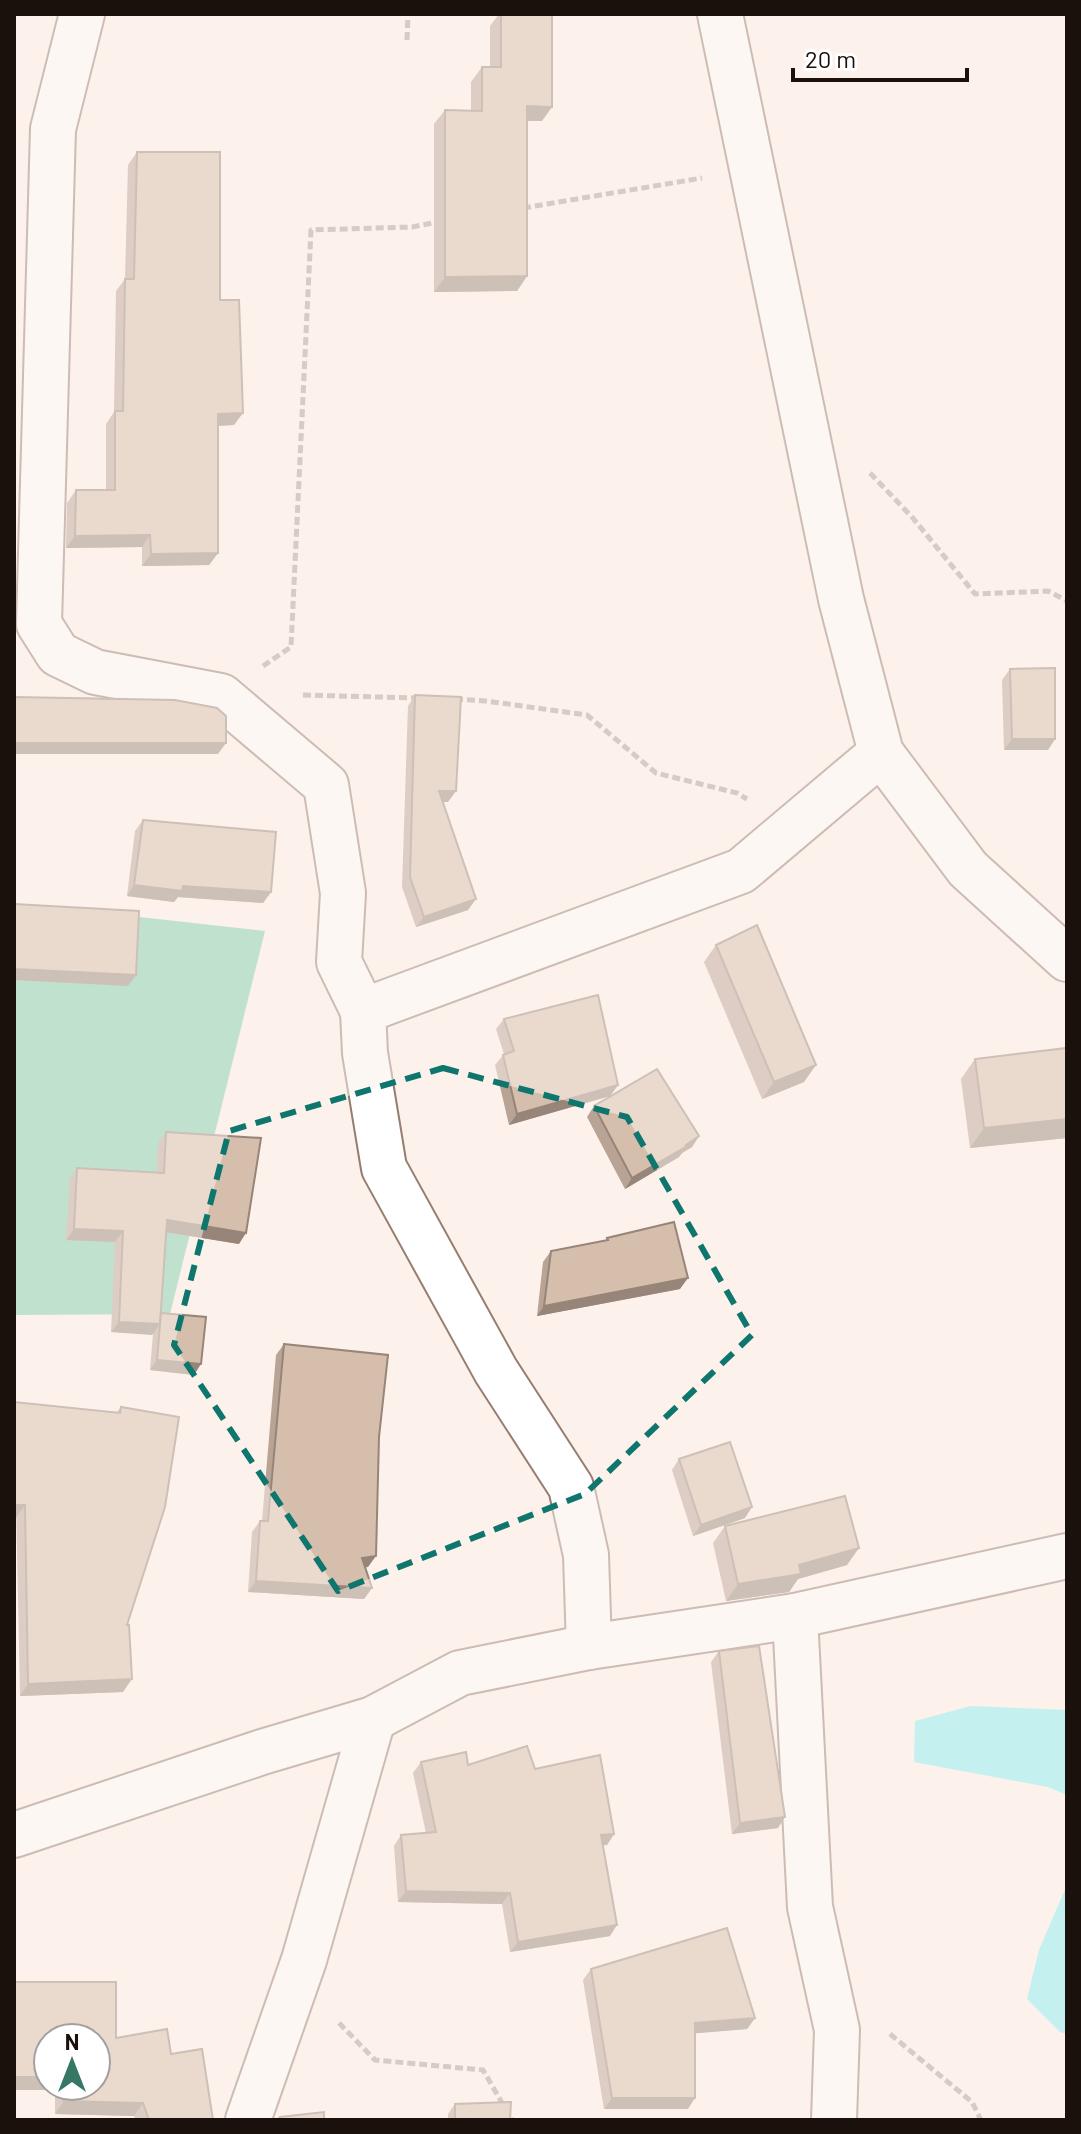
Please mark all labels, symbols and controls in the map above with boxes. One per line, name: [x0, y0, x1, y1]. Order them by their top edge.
scale bar: [793, 32, 967, 82]
text: 20 m: [805, 44, 856, 73]
north arrow: [32, 2022, 112, 2102]
text: N: [65, 2028, 79, 2054]

